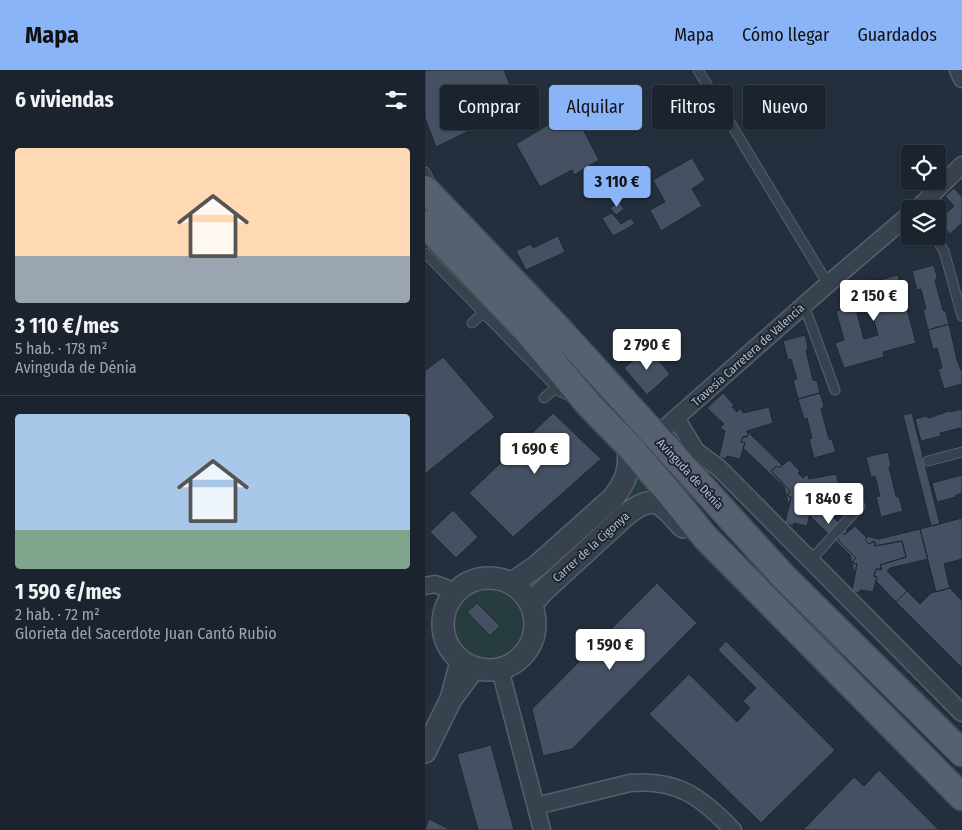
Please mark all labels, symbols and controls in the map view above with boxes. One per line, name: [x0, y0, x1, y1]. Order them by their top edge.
text: Mapa: [25, 21, 79, 49]
text: Mapa: [674, 24, 714, 46]
text: Cómo llegar: [742, 24, 829, 46]
text: Guardados: [857, 24, 937, 46]
chip: Comprar: [440, 85, 539, 130]
chip: Alquilar: [549, 85, 642, 130]
chip: Filtros: [652, 85, 733, 130]
chip: Nuevo: [743, 85, 826, 130]
icon: filters: [382, 86, 410, 114]
text: 6 viviendas: [15, 87, 114, 113]
map controls: [901, 145, 946, 245]
button: locate: [901, 145, 946, 190]
pin: 3 110 €: [571, 166, 663, 208]
text: 3 110 €: [595, 172, 639, 191]
icon: home: [168, 181, 258, 271]
button: layers: [901, 200, 946, 245]
pin: 2 150 €: [828, 280, 920, 322]
text: 2 150 €: [851, 286, 897, 305]
street label: Travesía Carretera de Valencia: [689, 301, 807, 409]
text: 3 110 €/mes: [15, 313, 119, 339]
pin: 2 790 €: [601, 328, 693, 371]
text: 2 790 €: [624, 335, 670, 354]
text: 5 hab. · 178 m²: [15, 339, 107, 358]
text: Avinguda de Dénia: [15, 358, 137, 377]
pin: 1 690 €: [489, 432, 581, 475]
street label: Avinguda de Dénia: [654, 436, 726, 512]
text: 1 690 €: [511, 439, 559, 458]
icon: home: [168, 446, 258, 536]
pin: 1 840 €: [783, 482, 875, 525]
text: 1 840 €: [805, 489, 853, 508]
street label: Carrer de la Cigonya: [550, 509, 632, 585]
text: 1 590 €/mes: [15, 579, 121, 605]
text: 2 hab. · 72 m²: [15, 605, 100, 624]
text: Glorieta del Sacerdote Juan Cantó Rubio: [15, 624, 277, 643]
pin: 1 590 €: [564, 628, 656, 671]
text: 1 590 €: [587, 635, 633, 654]

